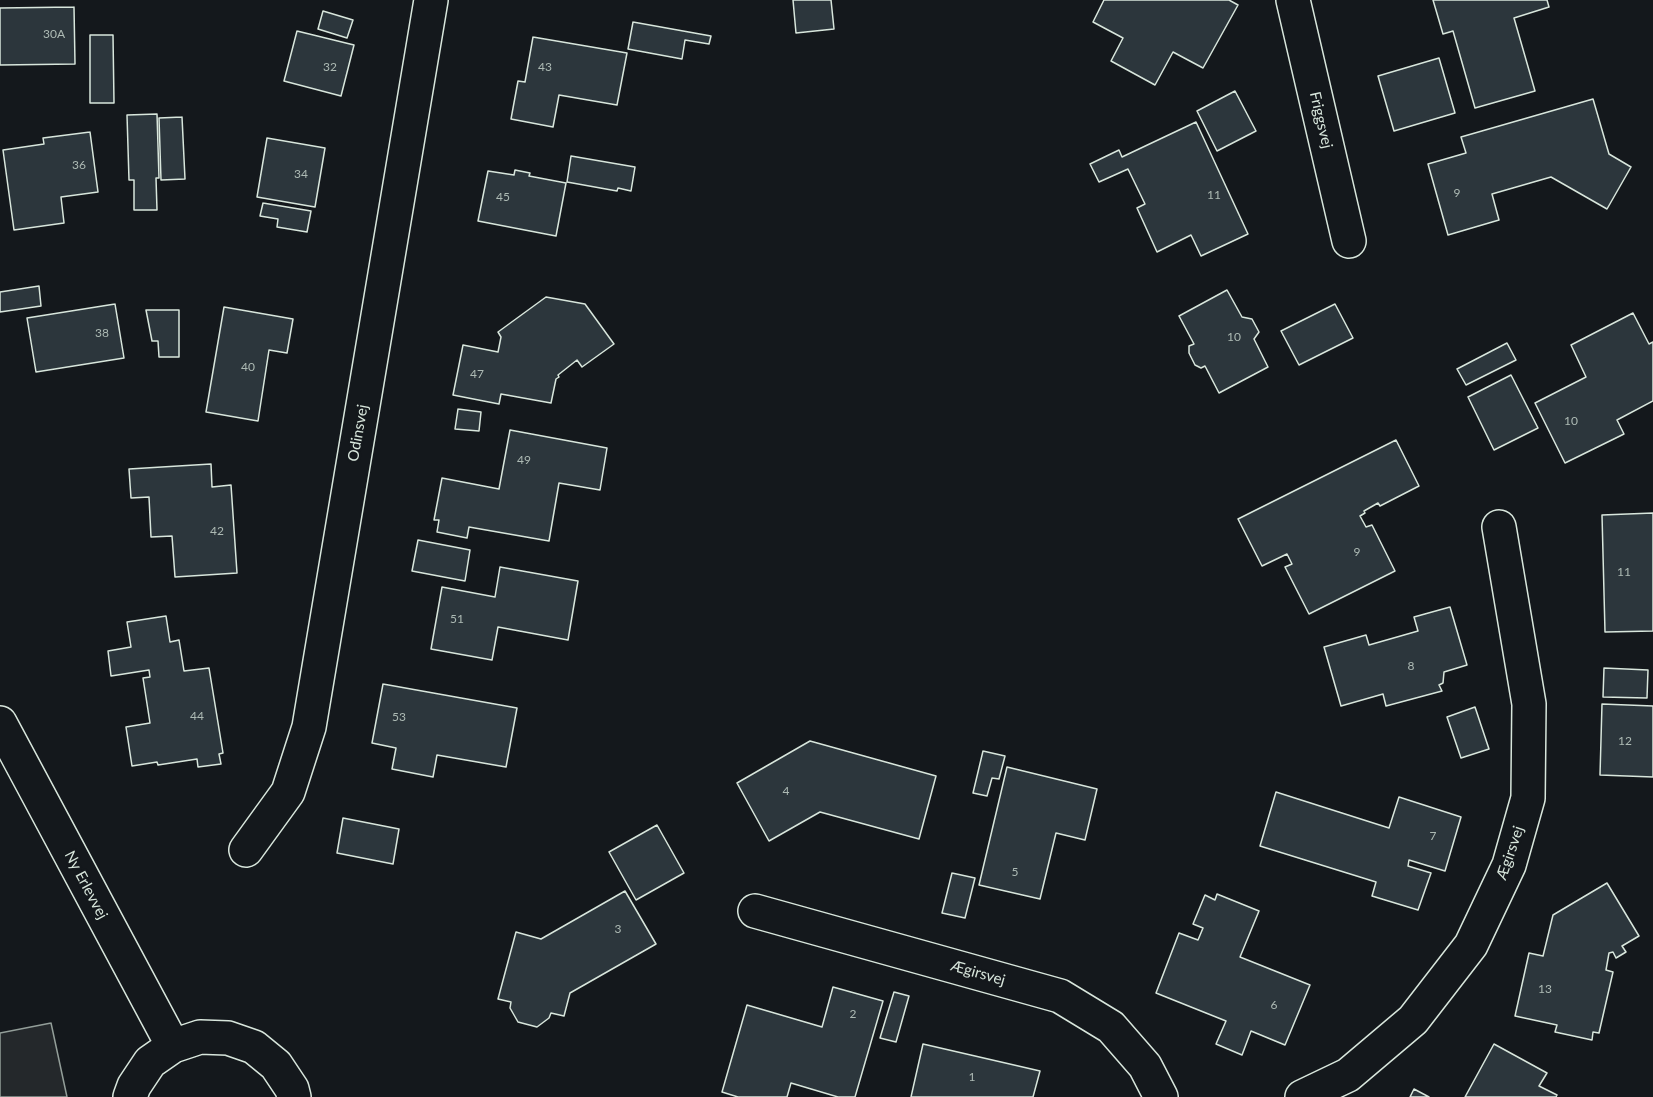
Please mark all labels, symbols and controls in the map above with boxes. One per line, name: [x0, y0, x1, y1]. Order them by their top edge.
house number: 30A: [43, 27, 65, 41]
house number: 32: [323, 60, 337, 74]
house number: 43: [538, 60, 552, 74]
street label: Friggsvej: [1306, 90, 1336, 150]
house number: 36: [72, 158, 86, 172]
house number: 34: [294, 167, 308, 181]
house number: 9: [1454, 186, 1460, 200]
house number: 11: [1207, 188, 1221, 202]
house number: 45: [496, 190, 510, 204]
house number: 38: [95, 326, 109, 340]
house number: 10: [1227, 330, 1241, 344]
house number: 40: [241, 360, 255, 374]
house number: 47: [470, 367, 484, 381]
street label: Odinsvej: [344, 403, 372, 463]
house number: 10: [1564, 414, 1578, 428]
house number: 49: [517, 453, 531, 467]
house number: 42: [210, 524, 224, 538]
house number: 9: [1354, 545, 1360, 559]
house number: 11: [1617, 565, 1631, 579]
house number: 51: [450, 612, 464, 626]
house number: 8: [1408, 659, 1414, 673]
house number: 44: [190, 709, 204, 723]
house number: 53: [392, 710, 406, 724]
house number: 12: [1618, 734, 1632, 748]
house number: 4: [783, 784, 789, 798]
street label: Ægirsvej: [1492, 824, 1528, 882]
house number: 7: [1430, 829, 1436, 843]
street label: Ny Erlevvej: [60, 848, 112, 922]
house number: 5: [1012, 865, 1018, 879]
house number: 3: [615, 922, 621, 936]
street label: Ægirsvej: [949, 957, 1007, 989]
house number: 13: [1538, 982, 1552, 996]
house number: 6: [1271, 998, 1277, 1012]
house number: 2: [850, 1007, 856, 1021]
house number: 1: [969, 1070, 975, 1084]

